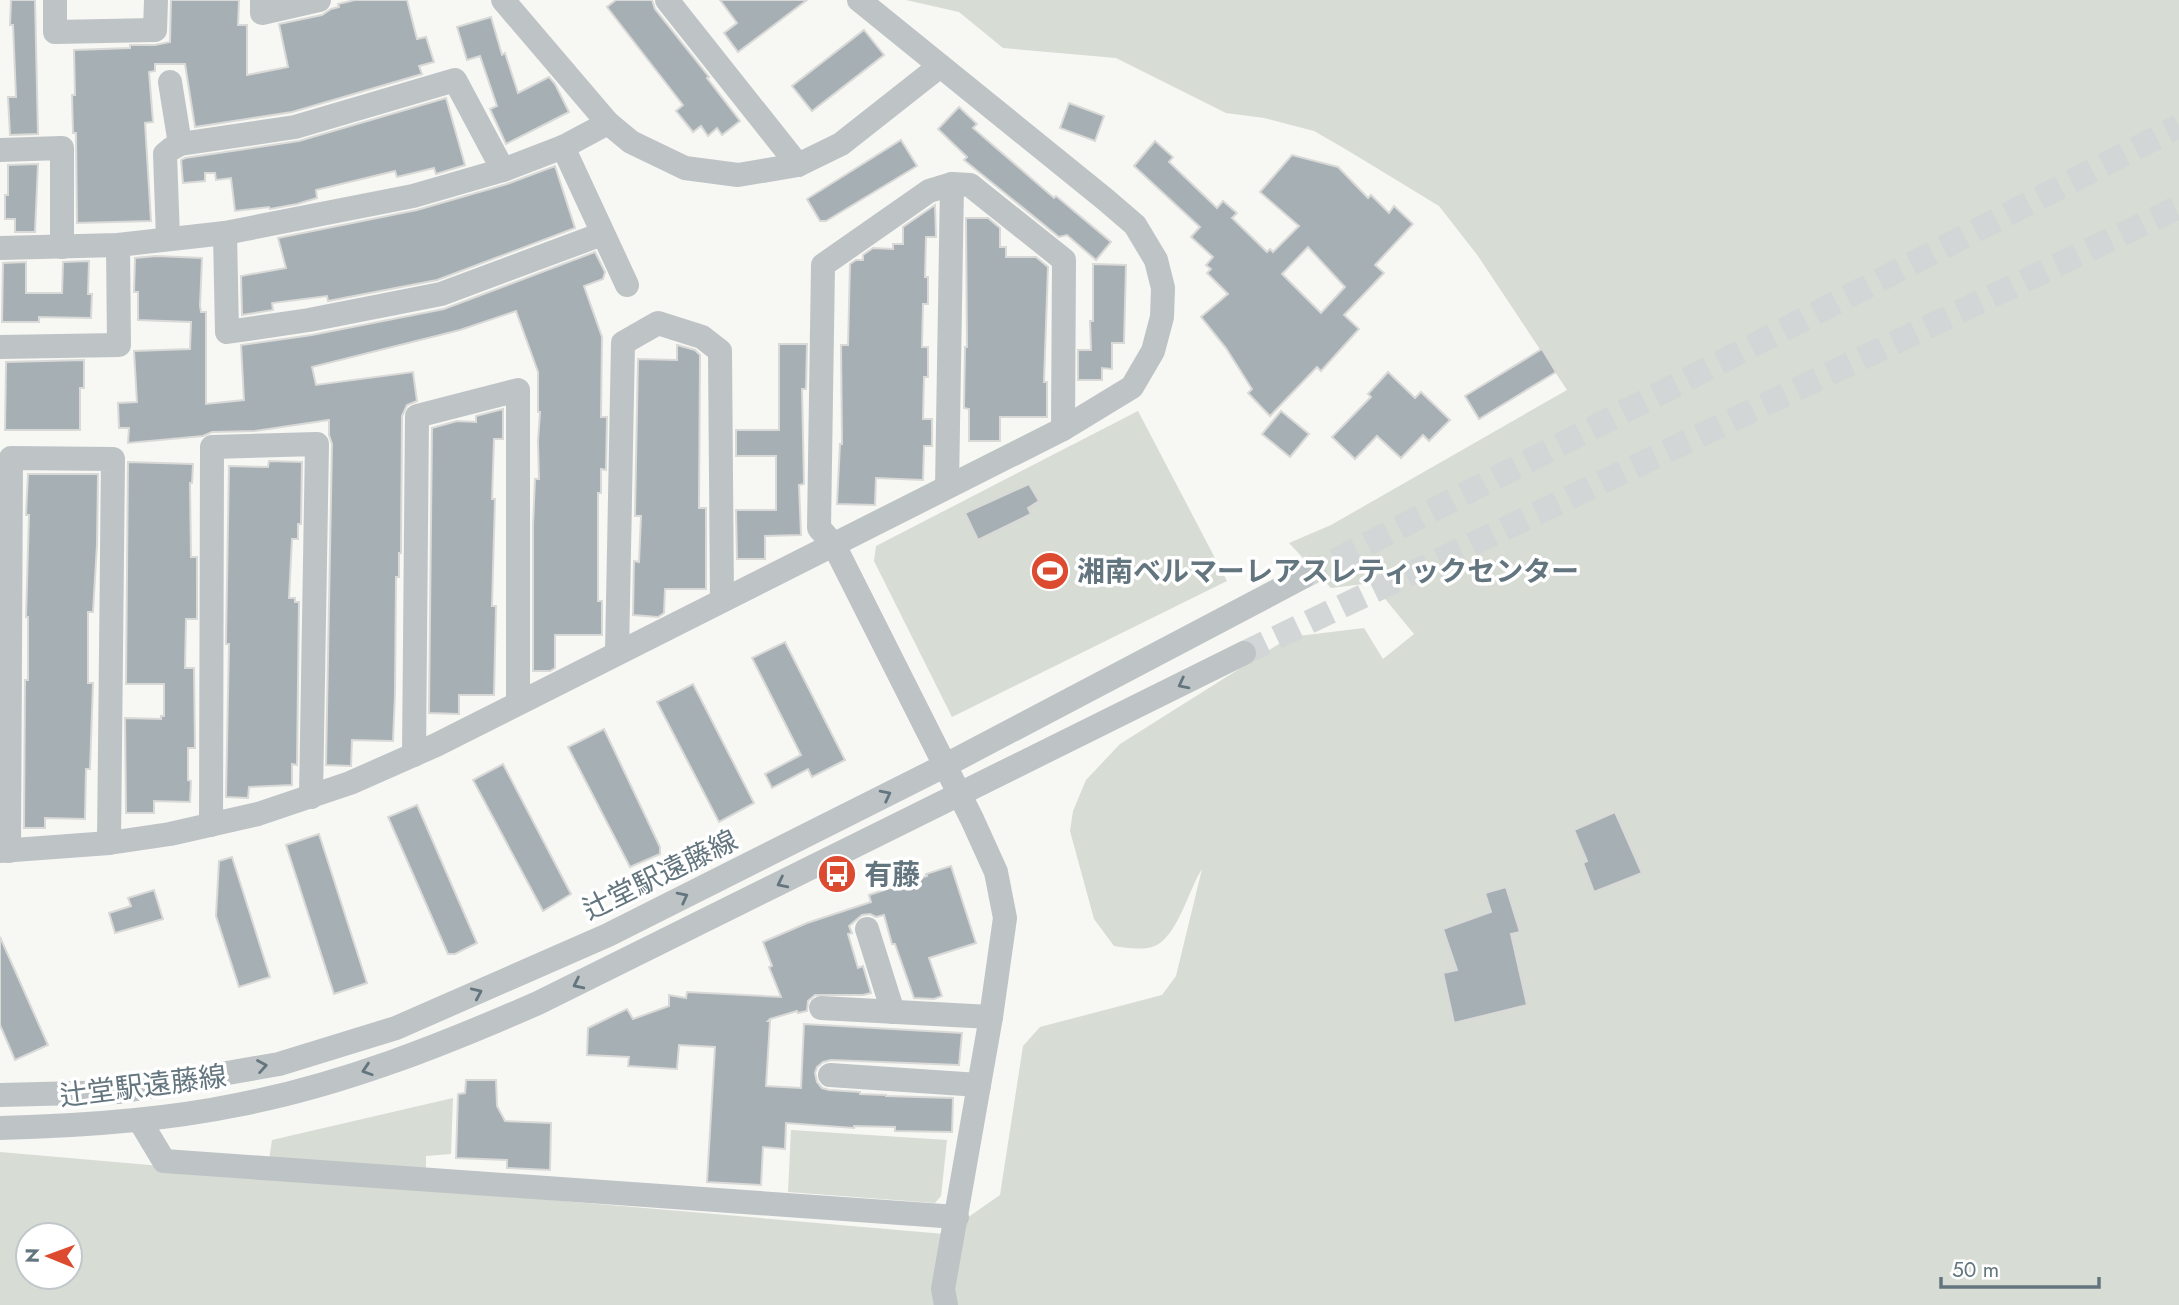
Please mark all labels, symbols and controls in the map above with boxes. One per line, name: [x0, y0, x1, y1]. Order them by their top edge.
sports icon: 湘南ベルマーレアスレティックセンター: [1029, 550, 1071, 592]
place label: 湘南ベルマーレアスレティックセンター: [1077, 551, 1579, 592]
one-way arrow: [1178, 675, 1190, 689]
one-way arrow: [879, 790, 891, 804]
street label: 辻堂駅遠藤線: [576, 820, 744, 930]
bus stop icon: 有藤: [816, 853, 858, 895]
place label: 有藤: [864, 854, 920, 895]
one-way arrow: [777, 875, 789, 889]
one-way arrow: [676, 892, 688, 906]
one-way arrow: [573, 975, 585, 989]
one-way arrow: [469, 987, 482, 1001]
street label: 辻堂駅遠藤線: [57, 1055, 229, 1117]
one-way arrow: [256, 1060, 268, 1075]
one-way arrow: [362, 1061, 374, 1076]
north arrow: [14, 1221, 84, 1291]
scale bar: [1941, 1246, 2098, 1290]
text: N: [19, 1248, 46, 1263]
text: 50 m: [1952, 1255, 1999, 1285]

